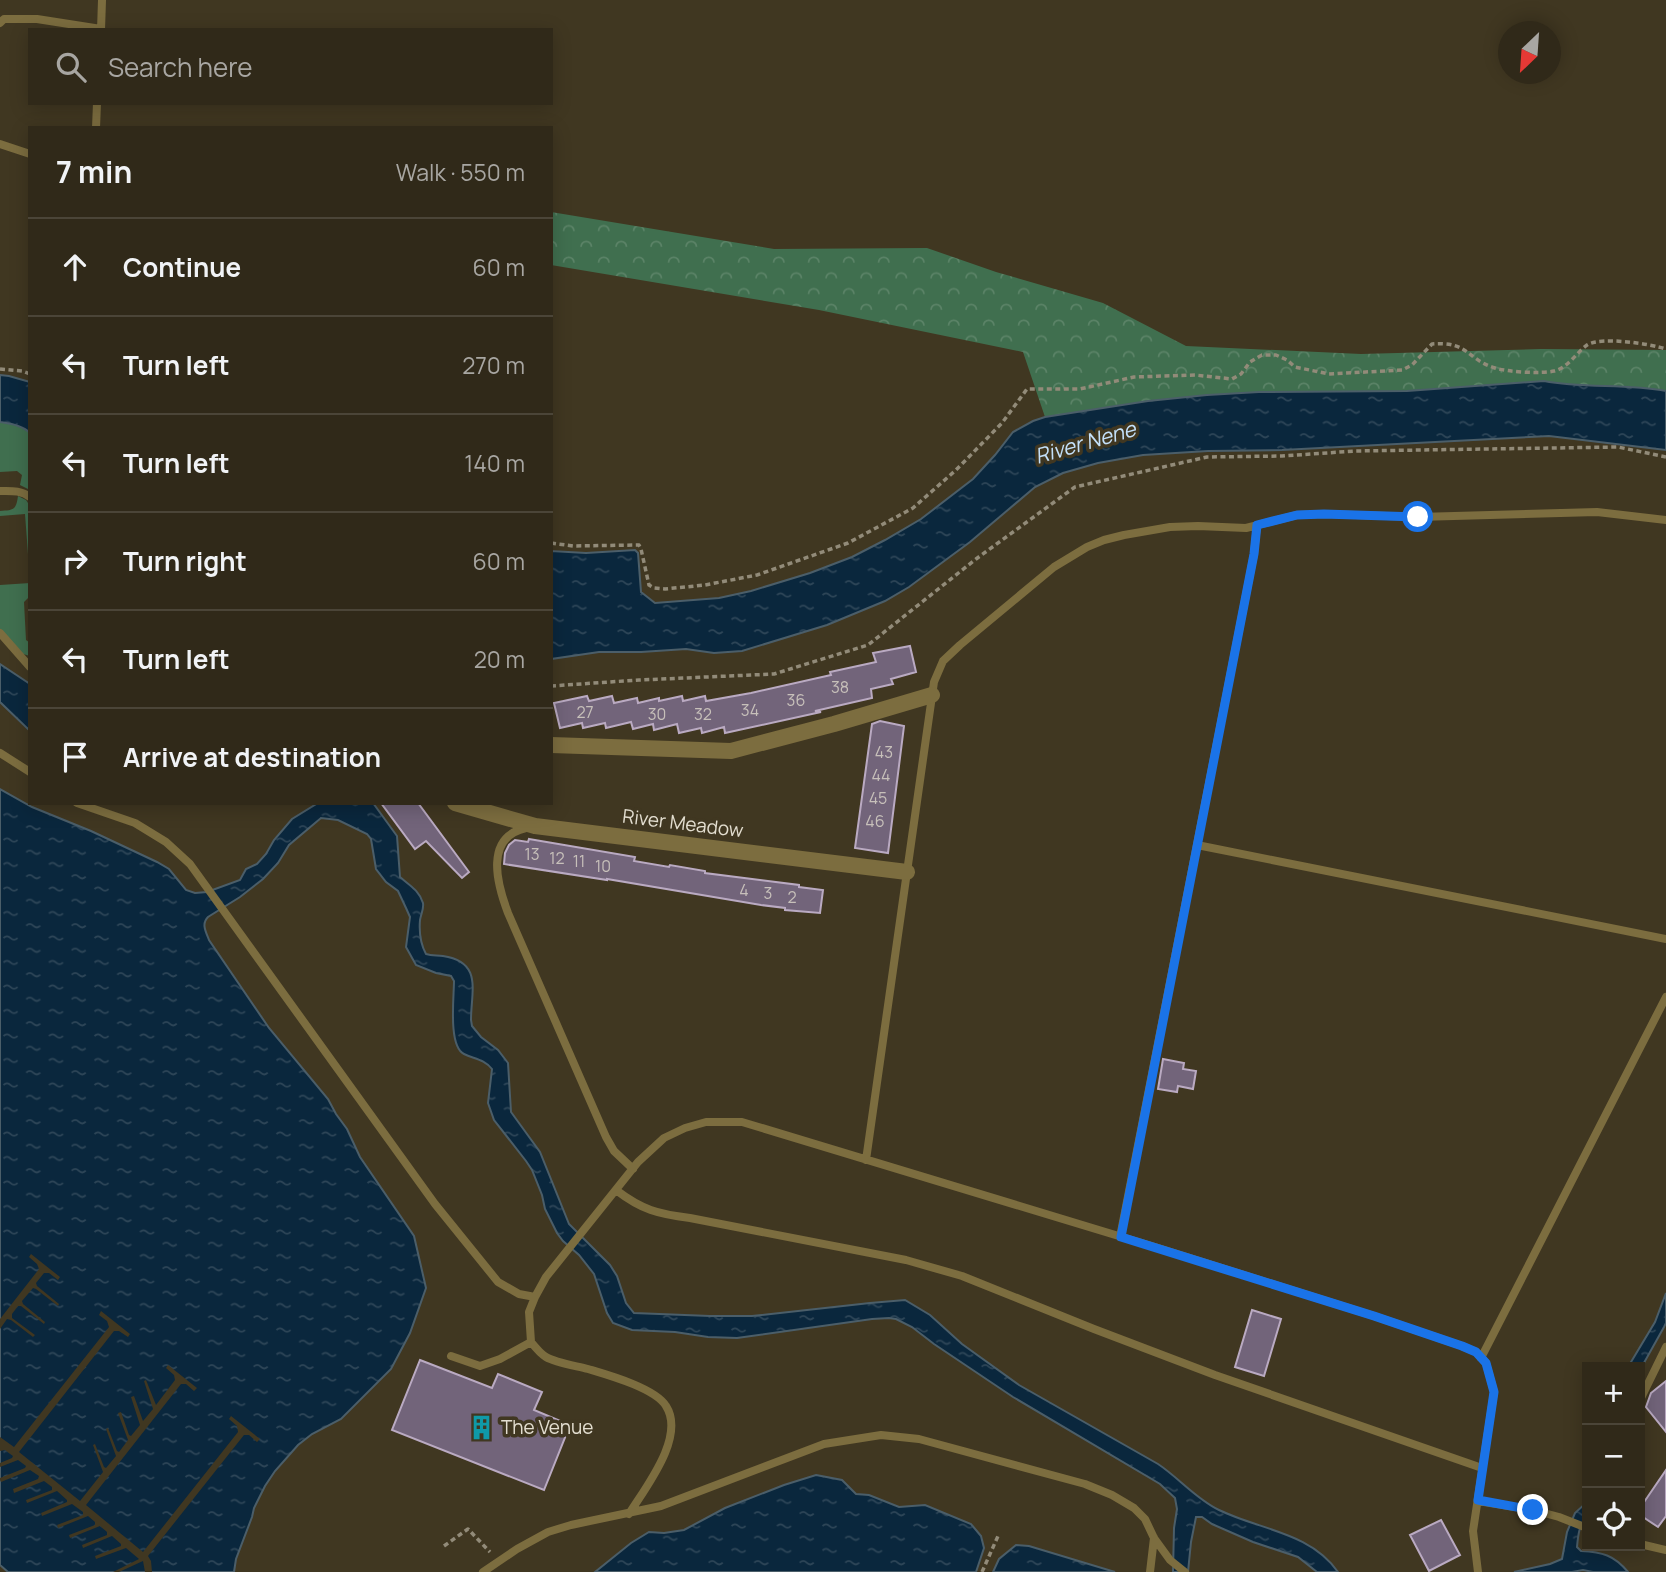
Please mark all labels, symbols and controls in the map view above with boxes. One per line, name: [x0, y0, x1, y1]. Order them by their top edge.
north arrow: [1498, 21, 1561, 84]
search box: [28, 28, 553, 105]
icon: search: [52, 48, 90, 86]
text: Search here: [108, 49, 253, 85]
text: 7 min: [56, 151, 132, 192]
text: Walk · 550 m: [396, 156, 525, 188]
icon: ahead: [56, 248, 94, 286]
text: Continue: [123, 249, 241, 285]
text: 60 m: [473, 251, 525, 283]
icon: left: [56, 346, 94, 384]
text: Turn left: [123, 347, 230, 383]
text: 270 m: [462, 349, 525, 381]
water label: River Nene: [1031, 414, 1140, 470]
icon: left: [56, 444, 94, 482]
text: Turn left: [123, 445, 230, 481]
text: 140 m: [464, 447, 525, 479]
route start: [1402, 501, 1433, 532]
icon: right: [56, 542, 94, 580]
text: Turn right: [123, 543, 247, 579]
text: 60 m: [473, 545, 525, 577]
icon: left: [56, 640, 94, 678]
text: Turn left: [123, 641, 230, 677]
text: 20 m: [474, 643, 525, 675]
house number: 38: [831, 676, 849, 698]
house number: 36: [787, 689, 805, 711]
house number: 34: [741, 699, 759, 721]
house number: 27: [576, 701, 594, 723]
house number: 30: [648, 703, 666, 725]
house number: 32: [694, 703, 712, 725]
icon: arrive: [56, 738, 94, 776]
text: Arrive at destination: [123, 739, 381, 775]
house number: 43: [875, 741, 893, 763]
house number: 44: [871, 764, 891, 786]
house number: 45: [869, 787, 887, 809]
street label: River Meadow: [621, 803, 745, 843]
house number: 46: [865, 810, 885, 832]
house number: 13: [524, 843, 540, 865]
house number: 12: [549, 847, 565, 869]
house number: 11: [573, 850, 585, 872]
house number: 10: [595, 855, 611, 877]
house number: 4: [739, 879, 749, 901]
house number: 3: [764, 882, 772, 904]
house number: 2: [787, 886, 797, 908]
map controls: [1582, 1362, 1645, 1551]
button: +: [1582, 1362, 1645, 1425]
building icon: The Venue: [467, 1413, 495, 1441]
place label: The Venue: [501, 1414, 593, 1440]
button: −: [1582, 1425, 1645, 1488]
button: locate: [1582, 1488, 1645, 1551]
route end: [1517, 1494, 1548, 1525]

